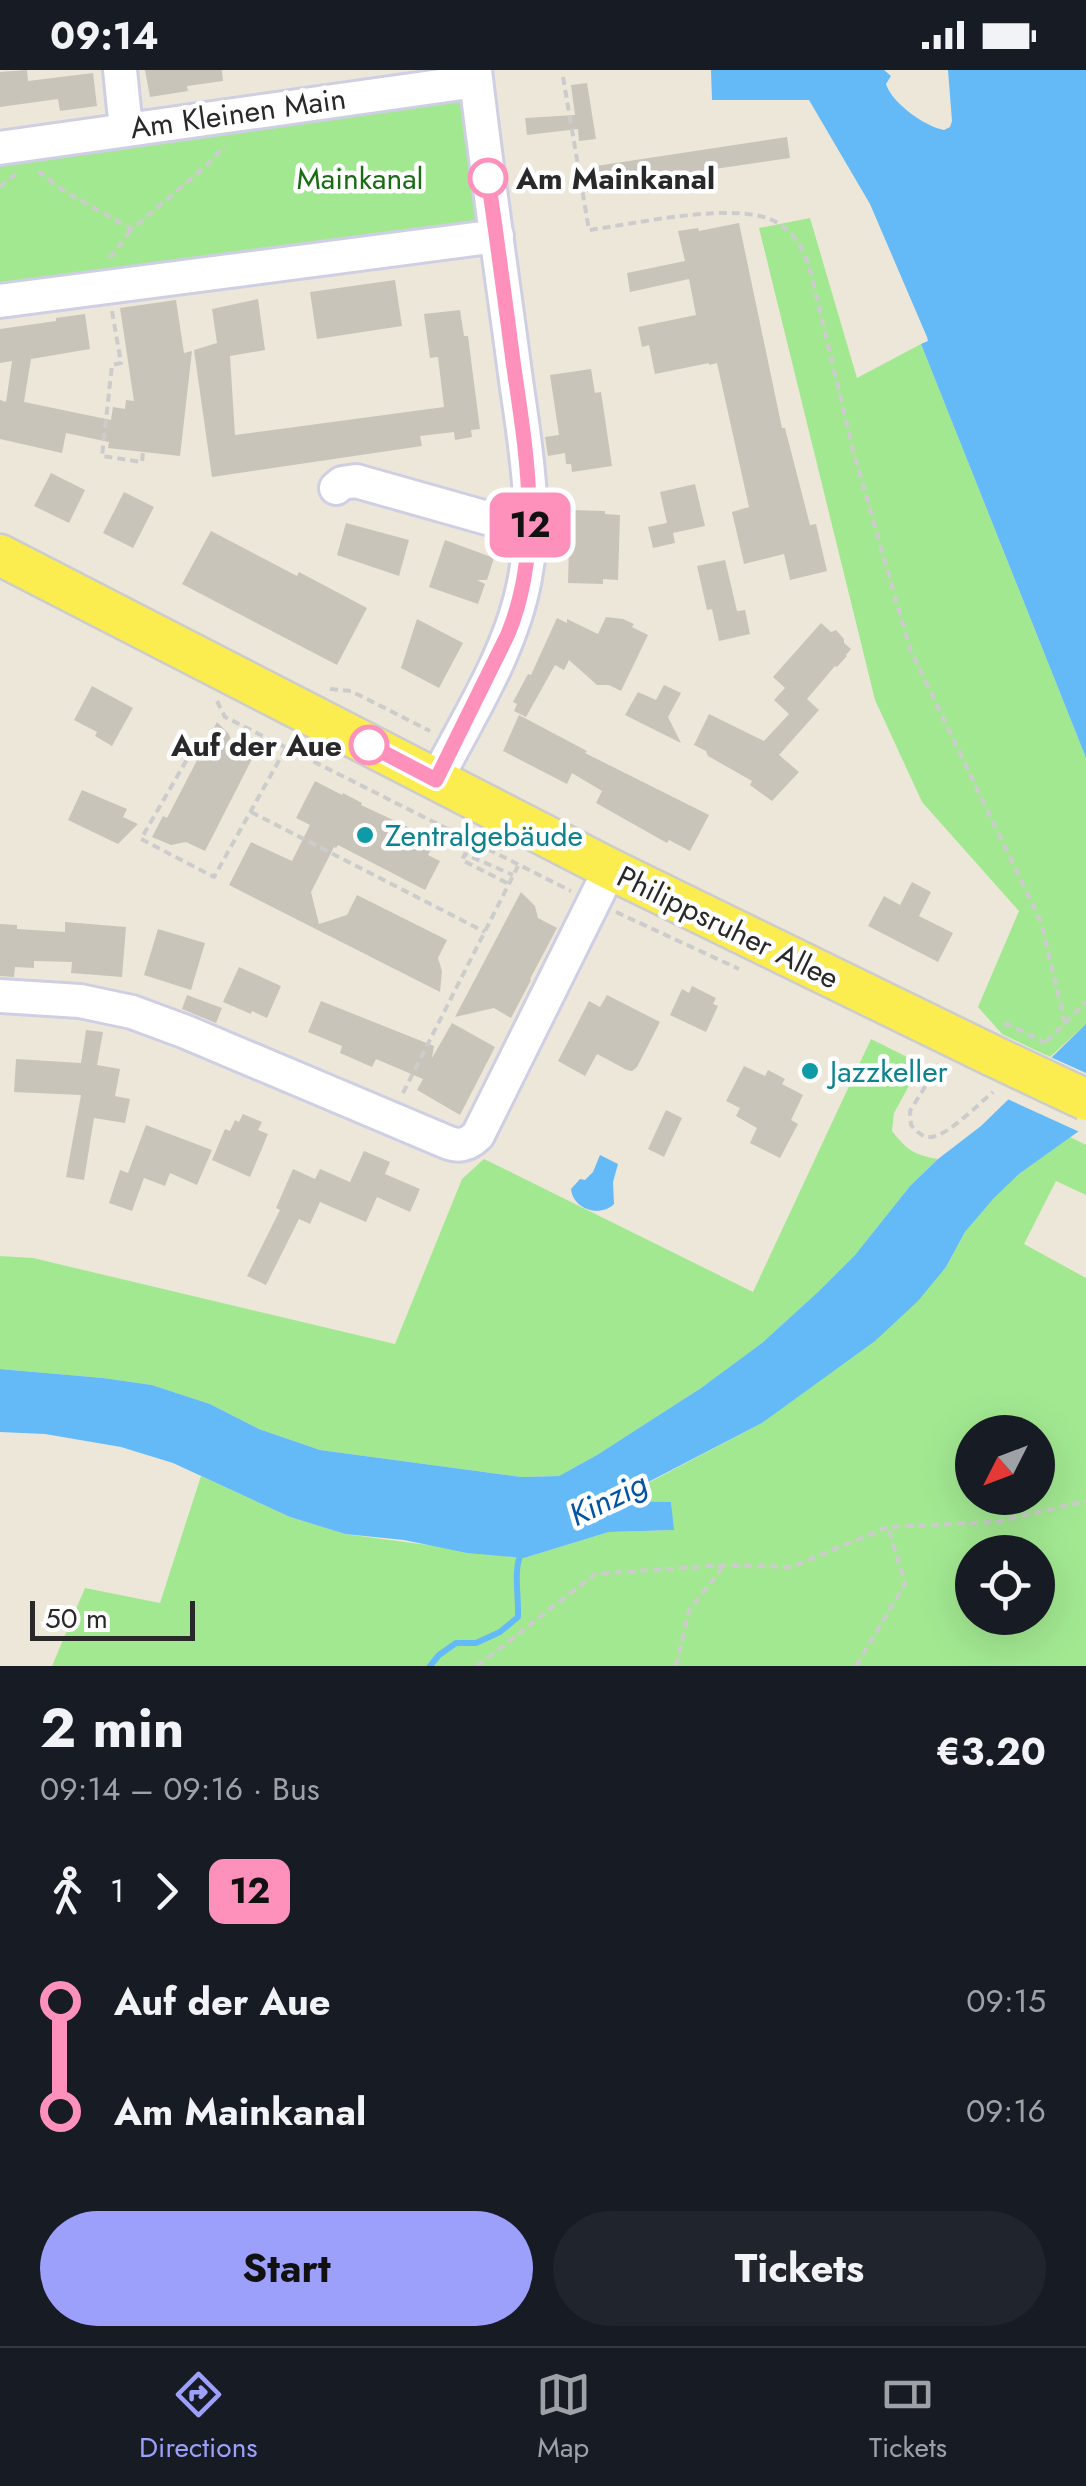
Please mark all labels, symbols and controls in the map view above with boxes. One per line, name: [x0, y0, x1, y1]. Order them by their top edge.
text: 09:14: [50, 8, 159, 63]
street label: Am Kleinen Main: [127, 77, 349, 149]
park label: Mainkanal: [297, 157, 424, 200]
place label: Am Mainkanal: [515, 157, 715, 200]
marker: Am Mainkanal: [469, 159, 507, 197]
line badge: 12: [485, 492, 575, 558]
text: 12: [510, 500, 550, 550]
place label: Auf der Aue: [170, 724, 342, 767]
marker: Auf der Aue: [350, 726, 388, 764]
place label: Zentralgebäude: [385, 814, 583, 857]
marker: Zentralgebäude: [354, 824, 376, 846]
street label: Philippsruher Allee: [610, 855, 846, 999]
place label: Jazzkeller: [826, 1050, 949, 1093]
marker: Jazzkeller: [799, 1060, 821, 1082]
north arrow: [955, 1415, 1055, 1515]
map controls: [955, 1415, 1055, 1635]
water label: Kinzig: [561, 1460, 655, 1538]
button: locate: [955, 1535, 1055, 1635]
scale bar: [30, 1596, 195, 1640]
text: 50 m: [45, 1598, 108, 1639]
text: 2 min: [40, 1688, 185, 1768]
text: €3.20: [936, 1724, 1046, 1779]
text: 09:14 – 09:16 · Bus: [40, 1766, 320, 1812]
icon: walk: [40, 1864, 95, 1919]
icon: forward: [139, 1864, 194, 1919]
text: 12: [229, 1866, 270, 1916]
text: 1: [110, 1868, 124, 1914]
text: Auf der Aue: [114, 1974, 331, 2029]
text: 09:15: [966, 1978, 1046, 2024]
text: Am Mainkanal: [114, 2084, 366, 2139]
text: 09:16: [966, 2088, 1046, 2134]
button: Start: [40, 2211, 533, 2326]
button: Tickets: [553, 2211, 1046, 2326]
tab: Directions: [139, 2367, 258, 2468]
tab: Map: [536, 2367, 591, 2468]
tab: Tickets: [869, 2367, 947, 2468]

